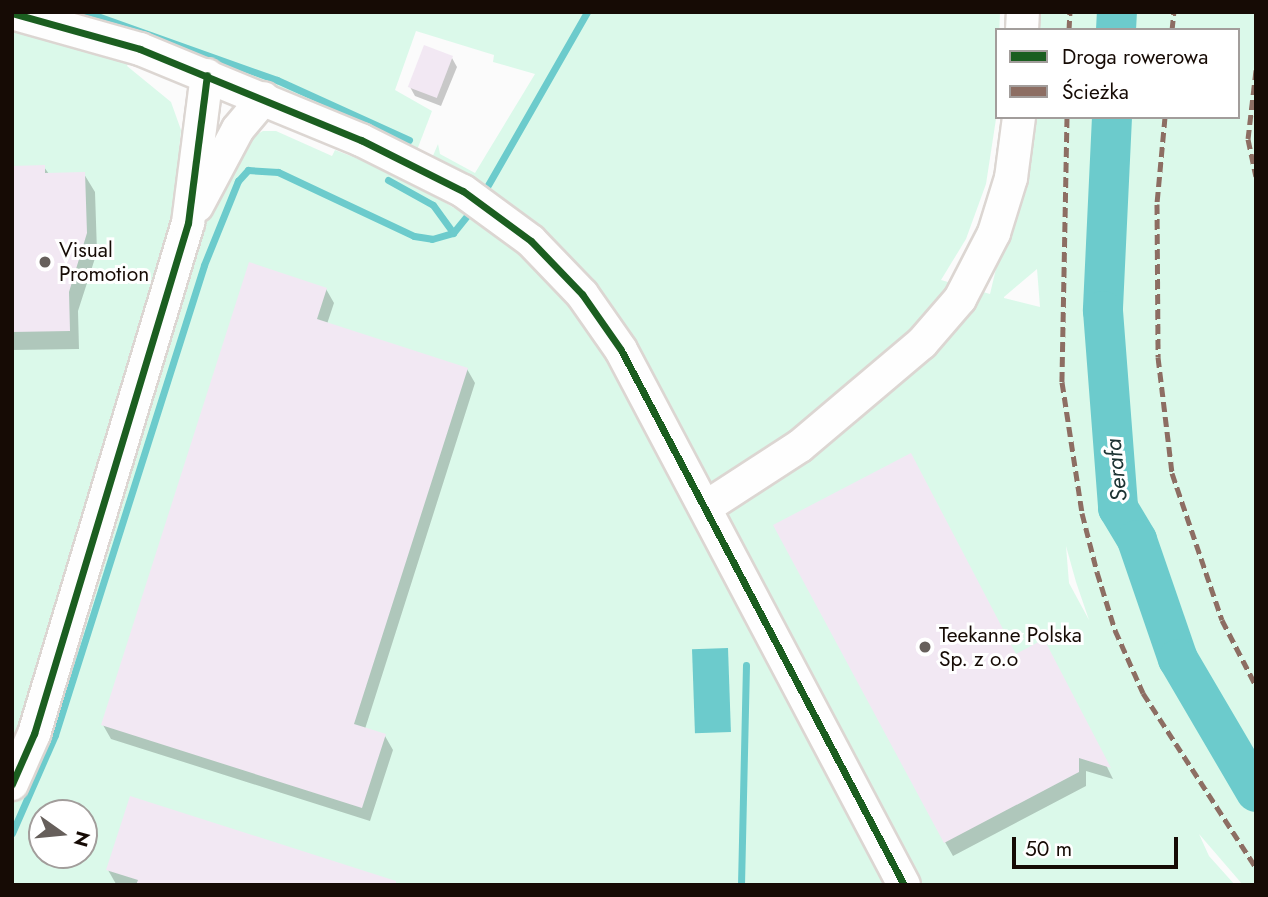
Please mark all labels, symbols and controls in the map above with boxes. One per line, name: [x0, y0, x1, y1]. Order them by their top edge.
legend: [995, 28, 1240, 119]
text: Droga rowerowa: [1062, 42, 1208, 72]
text: Ścieżka: [1062, 77, 1129, 107]
place label: Visual Promotion: [59, 237, 149, 287]
marker: Visual Promotion: [37, 254, 53, 270]
water label: Serafa: [1099, 437, 1133, 503]
place label: Teekanne Polska Sp. z o.o: [939, 622, 1082, 672]
marker: Teekanne Polska Sp. z o.o: [917, 639, 933, 655]
north arrow: [28, 799, 98, 869]
scale bar: [1016, 824, 1182, 868]
text: N: [67, 828, 97, 850]
text: 50 m: [1025, 834, 1072, 864]

